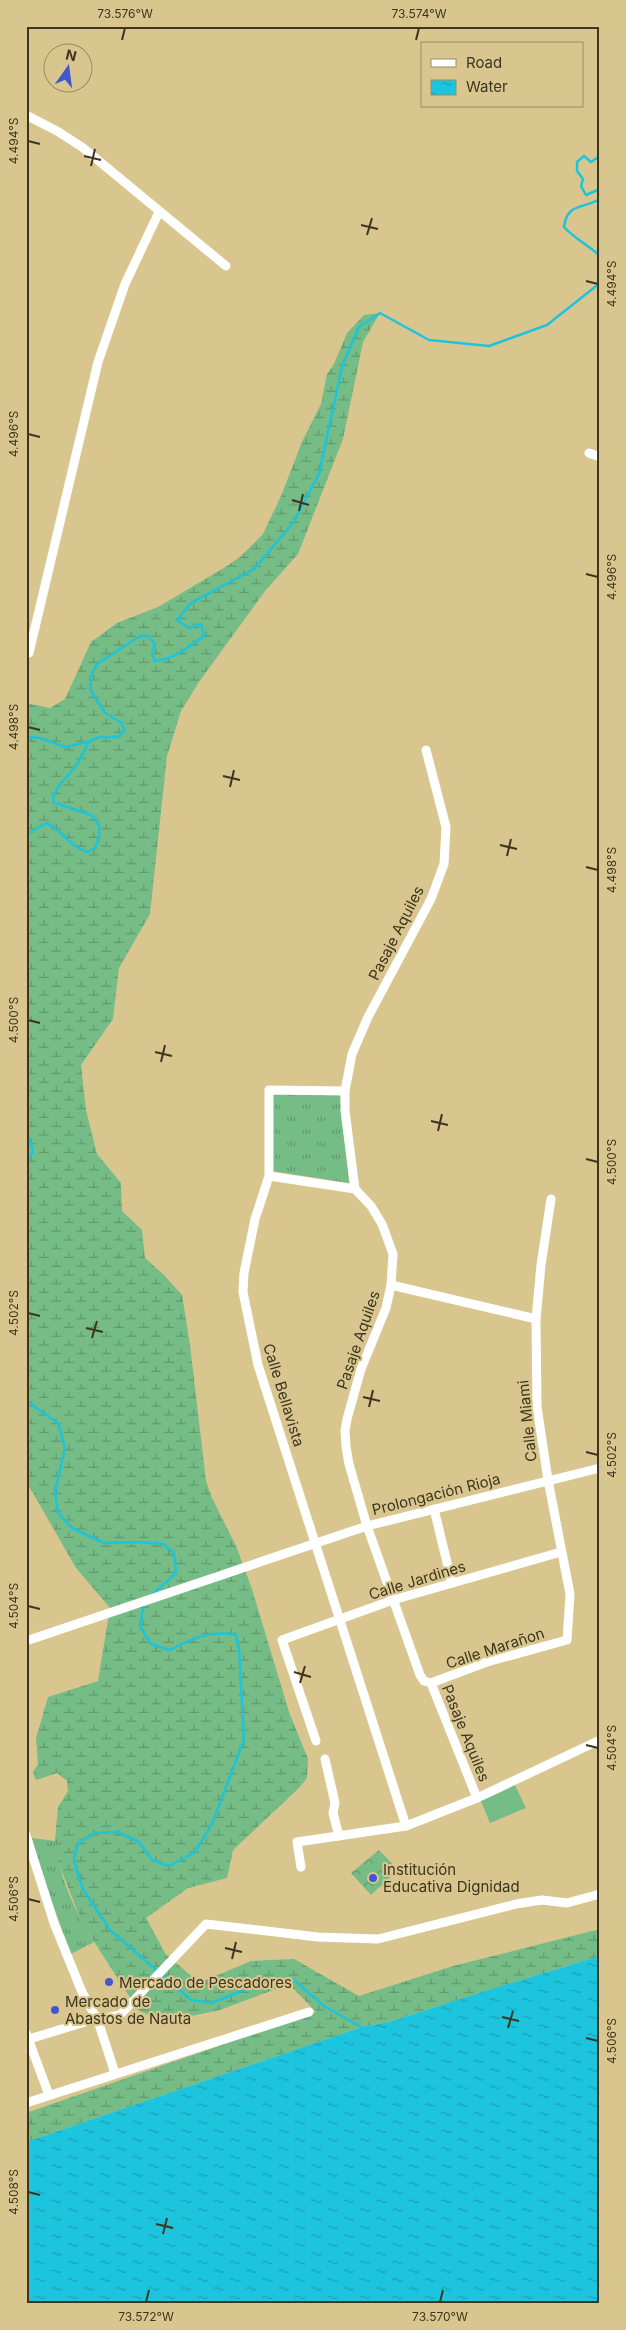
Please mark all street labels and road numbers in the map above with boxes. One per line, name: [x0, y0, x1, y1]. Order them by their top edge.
street label: Pasaje Aquiles: [364, 883, 428, 983]
street label: Pasaje Aquiles: [332, 1288, 384, 1392]
street label: Calle Bellavista: [259, 1341, 309, 1449]
street label: Calle Miami: [513, 1379, 541, 1463]
street label: Prolongación Rioja: [370, 1469, 502, 1519]
street label: Calle Jardines: [366, 1556, 468, 1604]
street label: Calle Marañon: [443, 1623, 547, 1673]
street label: Pasaje Aquiles: [438, 1682, 494, 1785]

